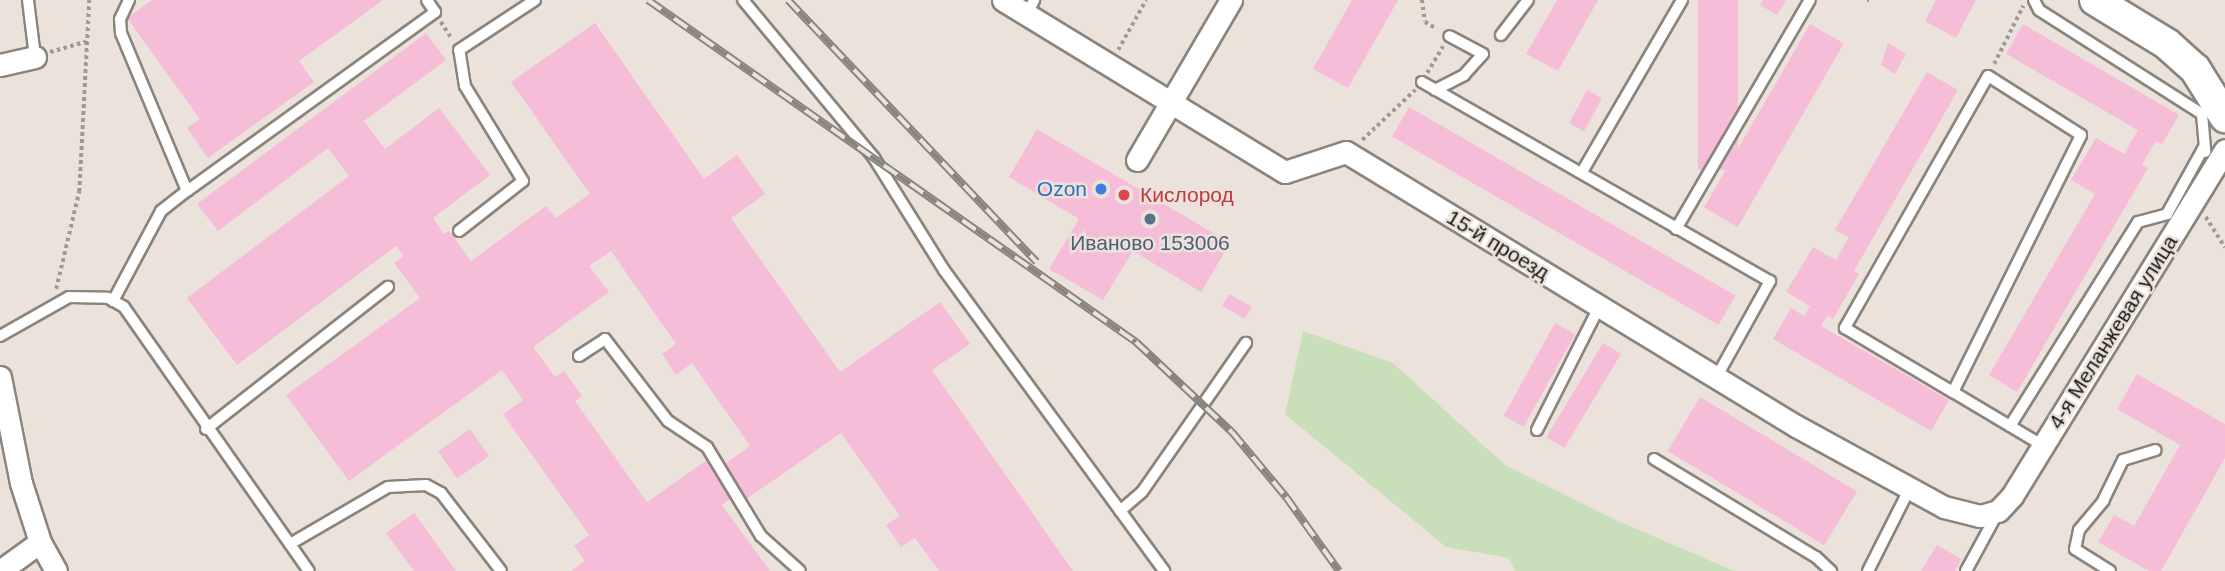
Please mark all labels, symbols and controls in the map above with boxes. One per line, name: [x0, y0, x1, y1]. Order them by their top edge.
place label: Ozon: [1037, 176, 1087, 202]
marker: Ozon: [1093, 181, 1109, 197]
place label: Кислород: [1140, 182, 1234, 208]
marker: Кислород: [1114, 185, 1134, 205]
street label: 15-й проезд: [1442, 205, 1554, 285]
marker: Иваново 153006: [1142, 211, 1158, 227]
place label: Иваново 153006: [1070, 230, 1230, 256]
street label: 4-я Меланжевая улица: [2043, 231, 2183, 433]

